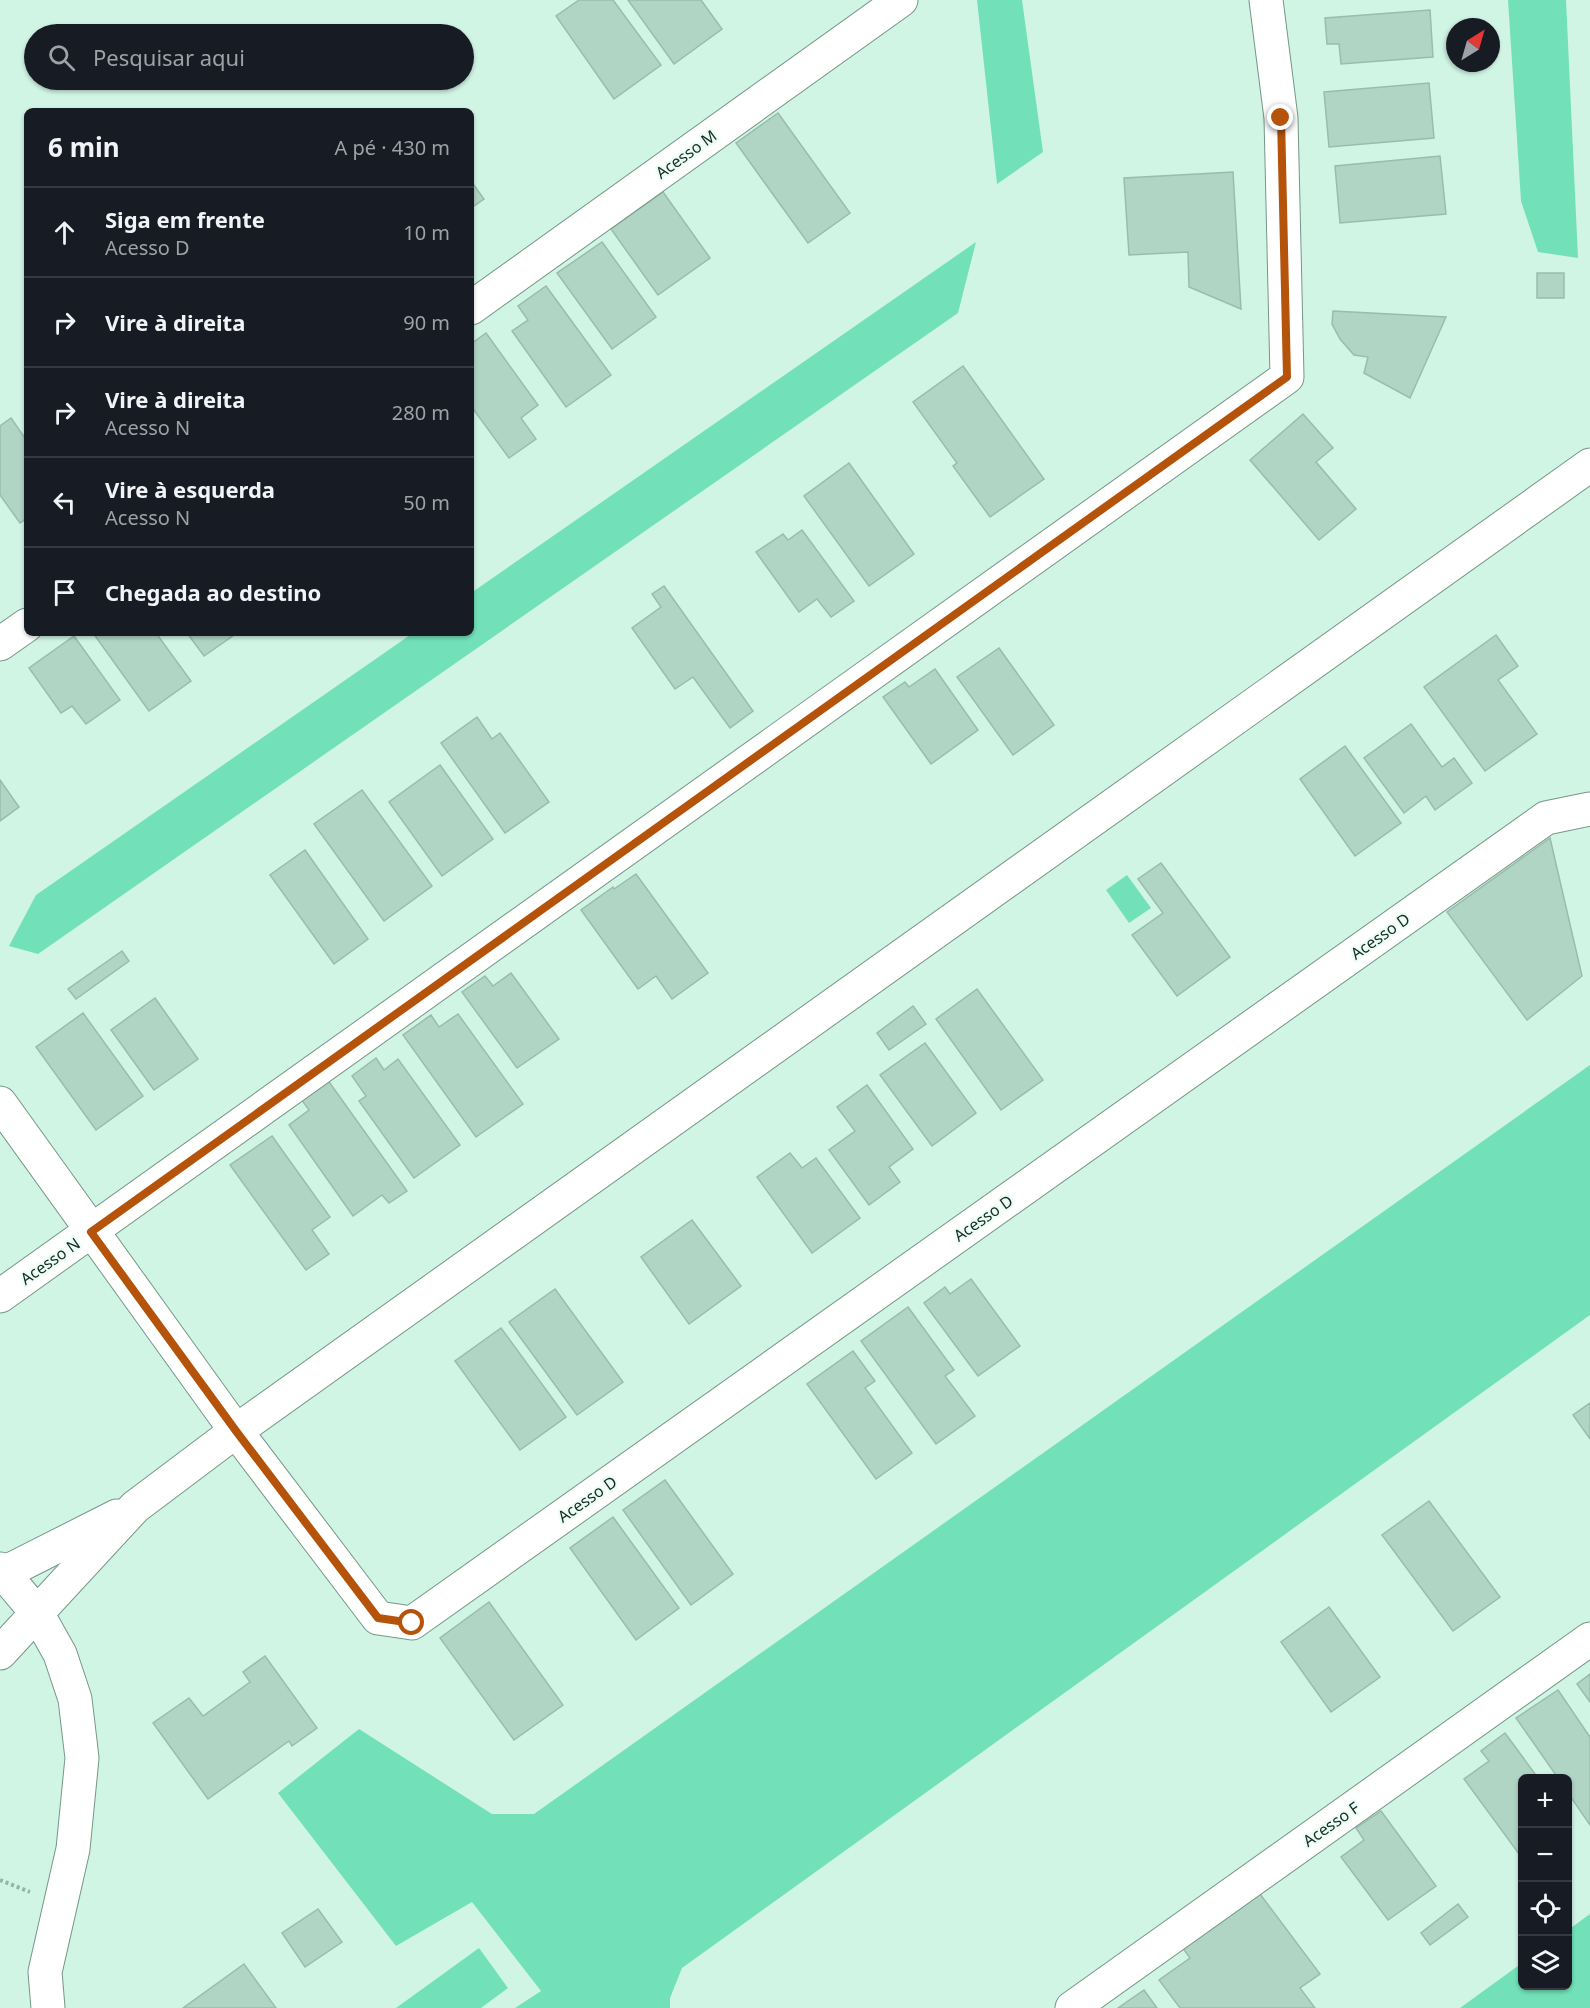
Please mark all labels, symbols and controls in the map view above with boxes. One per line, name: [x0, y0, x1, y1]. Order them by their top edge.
north arrow: [1446, 18, 1500, 72]
search box: [24, 24, 474, 90]
icon: search: [45, 41, 78, 74]
text: Pesquisar aqui: [93, 42, 245, 72]
route end: [1267, 104, 1293, 130]
street label: Acesso M: [651, 124, 721, 184]
text: 6 min: [48, 129, 120, 165]
text: A pé · 430 m: [334, 134, 450, 161]
text: Siga em frente: [105, 204, 265, 234]
icon: ahead: [48, 216, 81, 249]
text: 10 m: [403, 219, 450, 246]
text: Acesso D: [105, 234, 190, 261]
icon: right: [48, 306, 81, 339]
text: Vire à direita: [105, 307, 245, 337]
text: 90 m: [403, 309, 450, 336]
text: Vire à direita: [105, 384, 245, 414]
icon: right: [48, 396, 81, 429]
text: 280 m: [392, 399, 450, 426]
text: Acesso N: [105, 414, 190, 441]
text: Vire à esquerda: [105, 474, 275, 504]
icon: left: [48, 486, 81, 519]
text: 50 m: [403, 489, 450, 516]
text: Acesso N: [105, 504, 190, 531]
icon: arrive: [48, 576, 81, 609]
text: Chegada ao destino: [105, 577, 321, 607]
street label: Acesso D: [1346, 908, 1414, 964]
street label: Acesso D: [949, 1190, 1017, 1246]
street label: Acesso N: [16, 1232, 84, 1290]
street label: Acesso D: [553, 1471, 621, 1527]
route start: [398, 1609, 424, 1635]
map controls: [1518, 1774, 1572, 1990]
button: +: [1518, 1774, 1572, 1828]
street label: Acesso F: [1298, 1797, 1364, 1851]
button: −: [1518, 1828, 1572, 1882]
button: locate: [1518, 1882, 1572, 1936]
button: layers: [1518, 1936, 1572, 1990]

